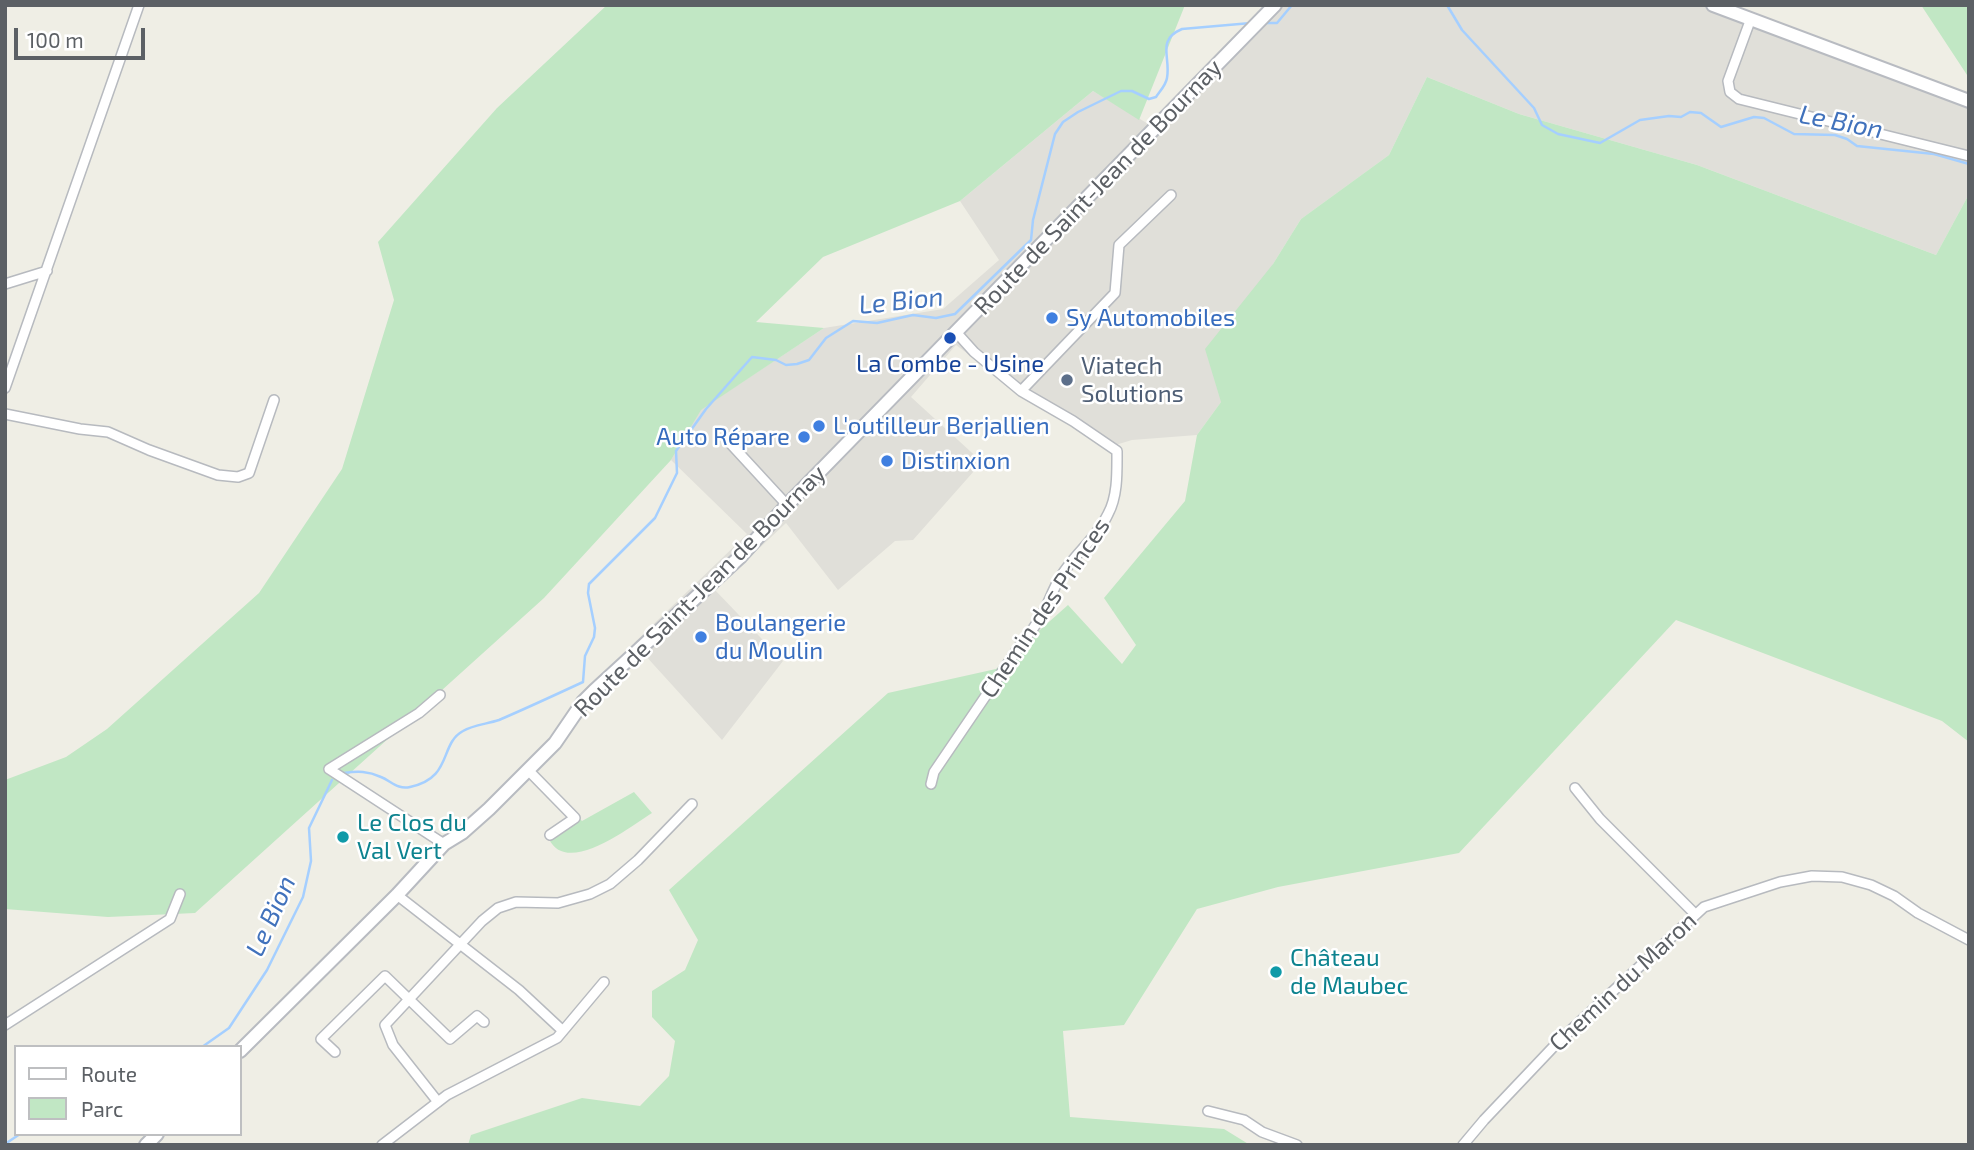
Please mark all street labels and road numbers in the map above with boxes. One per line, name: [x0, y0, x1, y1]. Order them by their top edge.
street label: Route de Saint-Jean de Bournay: [968, 53, 1228, 321]
street label: Route de Saint-Jean de Bournay: [568, 459, 832, 723]
street label: Chemin des Princes: [974, 512, 1116, 704]
street label: Chemin du Maron: [1543, 906, 1703, 1058]

